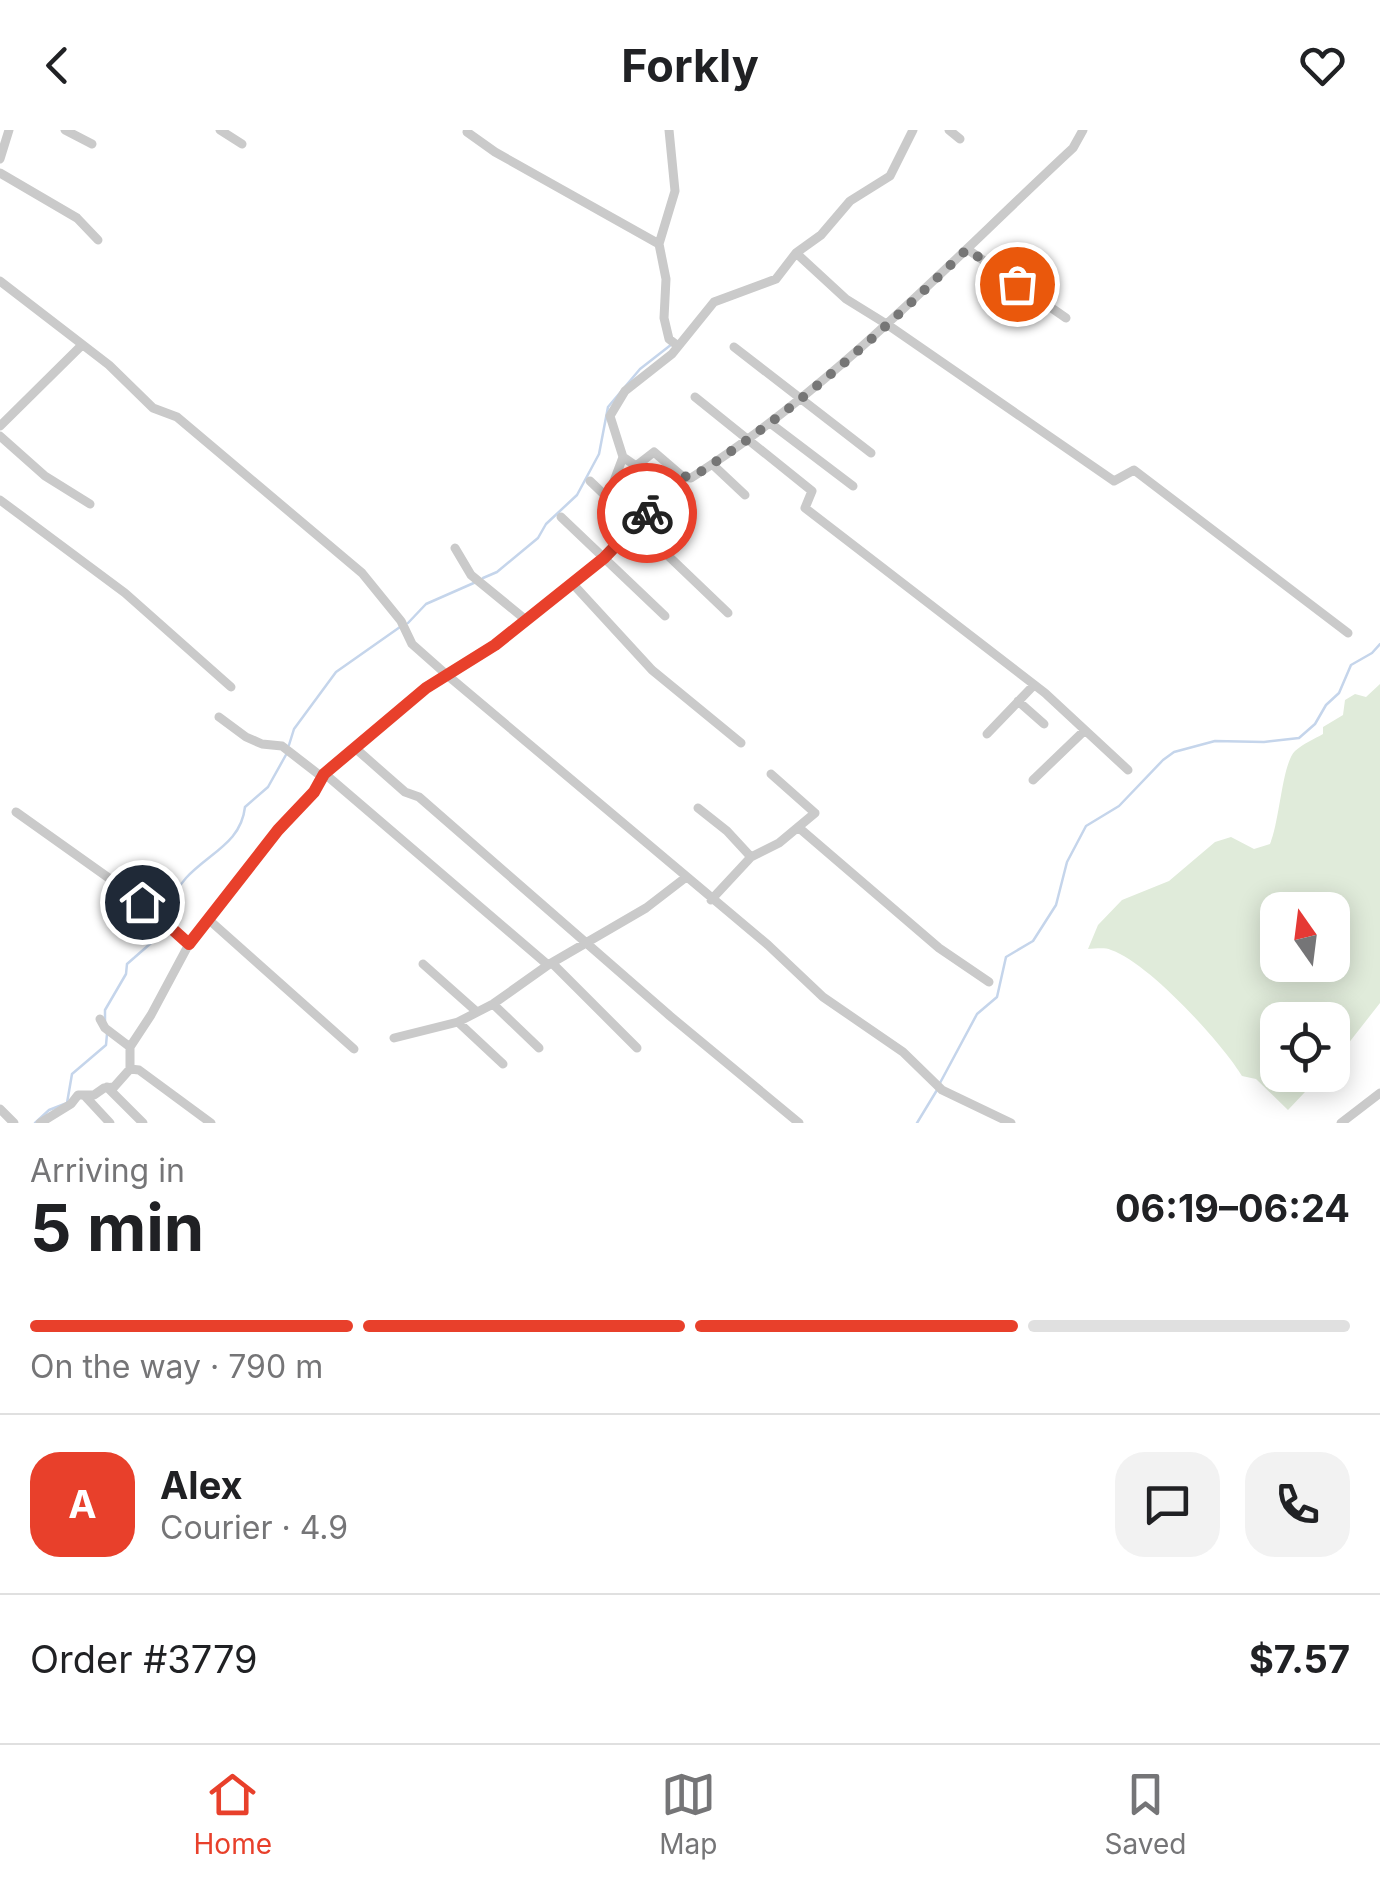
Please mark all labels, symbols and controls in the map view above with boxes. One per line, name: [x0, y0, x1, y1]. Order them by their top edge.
icon: back: [30, 38, 85, 93]
text: Forkly: [621, 38, 759, 93]
icon: heart: [1295, 38, 1350, 93]
pin: [975, 242, 1060, 327]
icon: bag: [990, 257, 1045, 312]
courier: [597, 463, 697, 563]
icon: bike: [620, 486, 675, 541]
pin: [100, 860, 185, 945]
icon: home: [115, 875, 170, 930]
north arrow: [1260, 892, 1350, 982]
map controls: [1260, 892, 1350, 1092]
button: locate: [1260, 1002, 1350, 1092]
text: Arriving in: [30, 1151, 185, 1190]
text: 06:19–06:24: [1115, 1185, 1350, 1231]
text: 5 min: [30, 1188, 204, 1267]
text: On the way · 790 m: [30, 1347, 323, 1386]
button: chat: [1115, 1452, 1220, 1557]
button: phone: [1245, 1452, 1350, 1557]
text: Alex: [160, 1462, 243, 1508]
text: A: [68, 1481, 97, 1527]
text: Courier · 4.9: [160, 1508, 348, 1547]
text: Order #3779: [30, 1636, 258, 1682]
text: $7.57: [1249, 1636, 1350, 1682]
tab: Home: [194, 1767, 272, 1861]
tab: Map: [659, 1767, 717, 1861]
tab: Saved: [1104, 1767, 1186, 1861]

